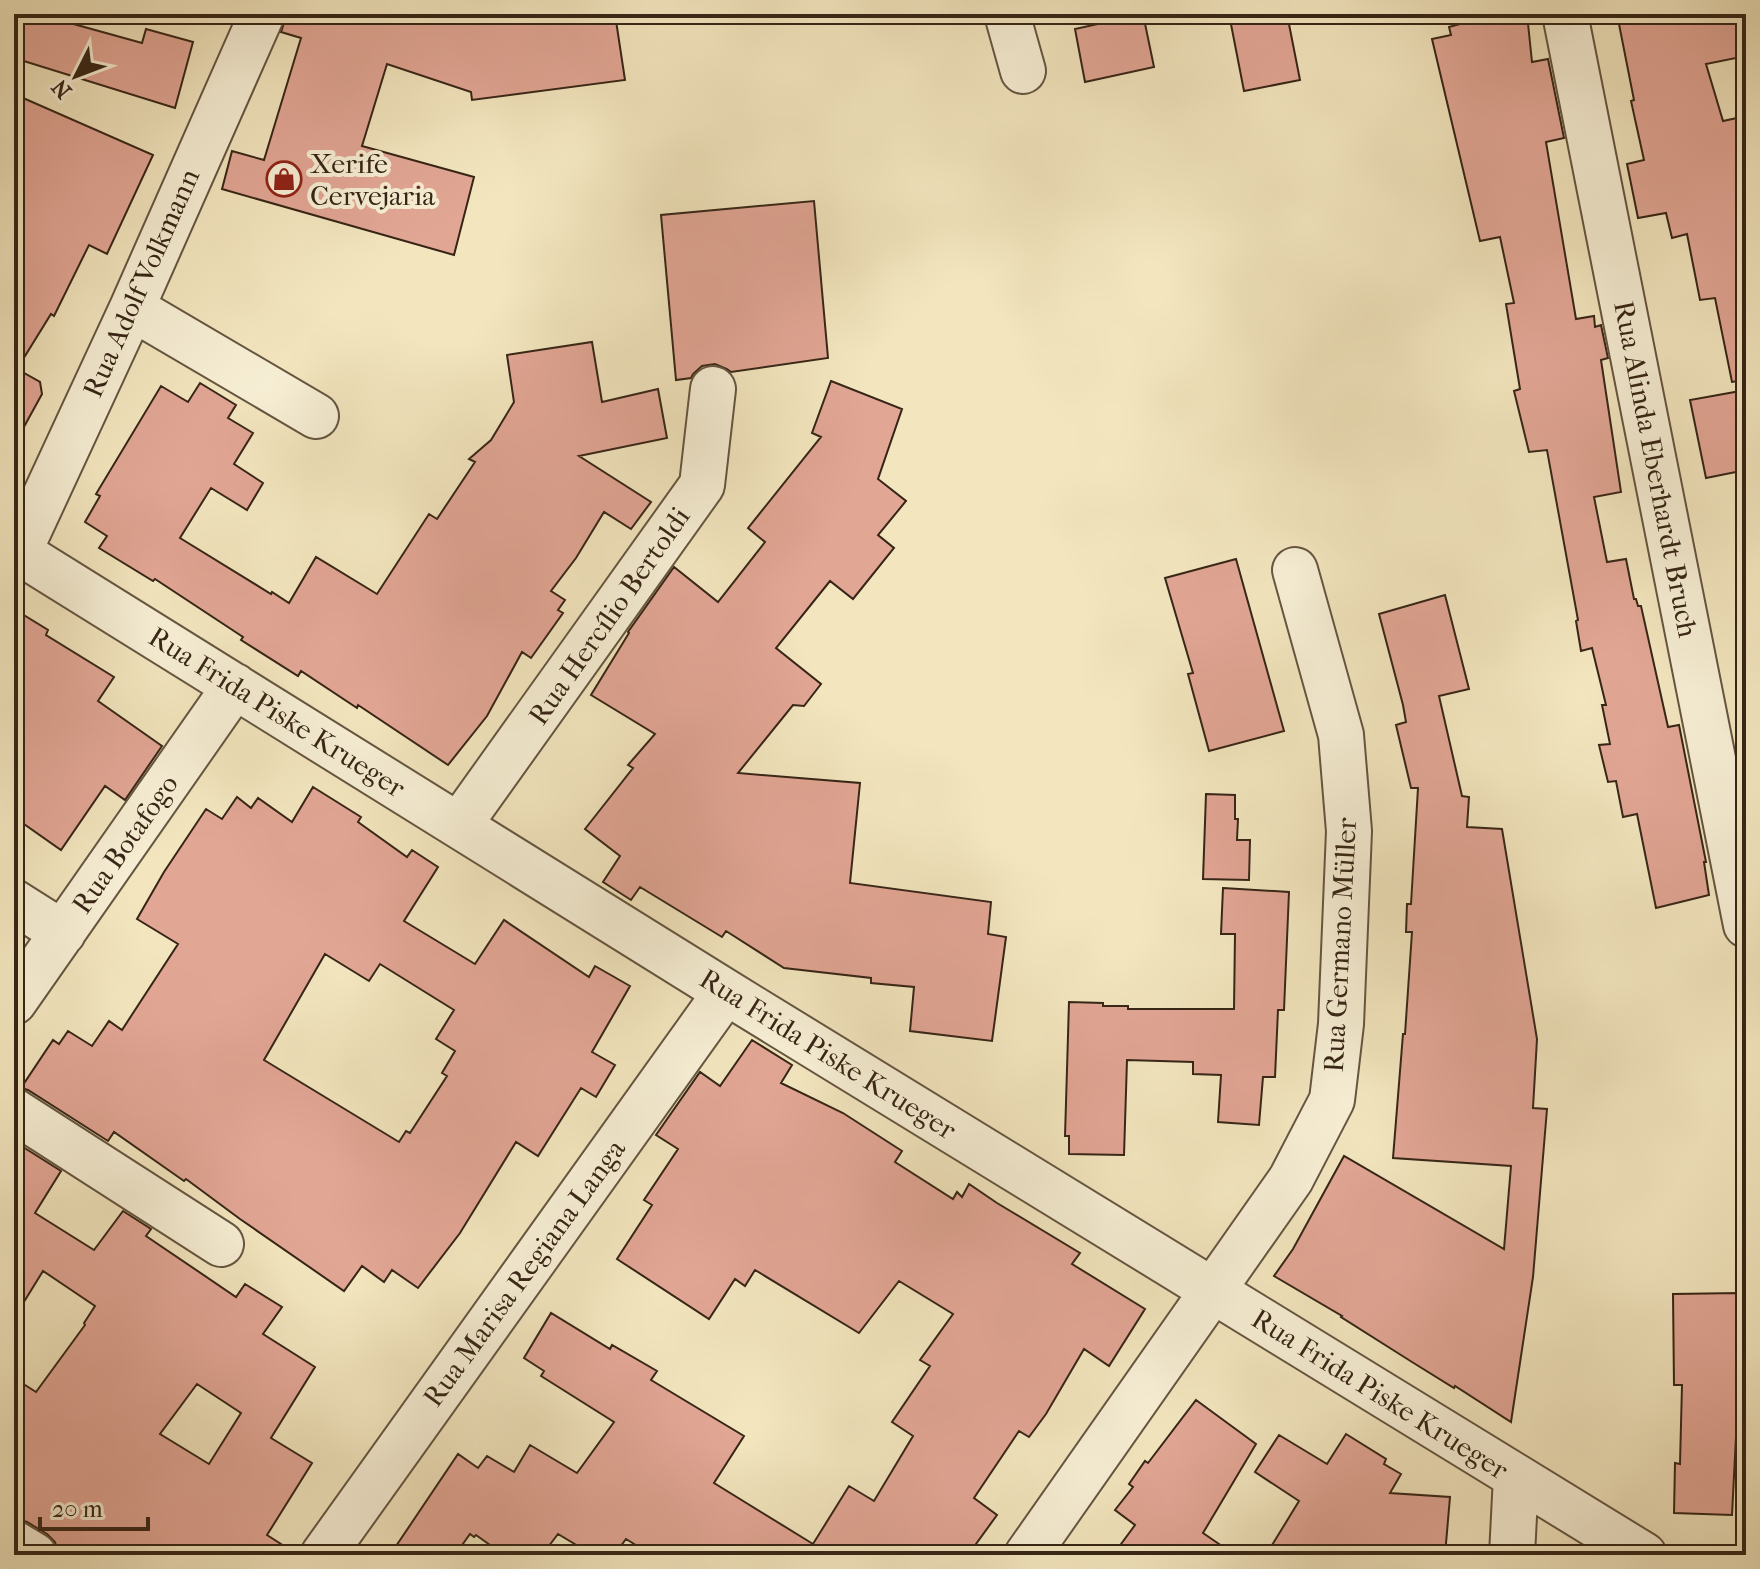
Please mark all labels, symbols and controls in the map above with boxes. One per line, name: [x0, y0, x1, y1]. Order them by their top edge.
north arrow: [36, 36, 116, 116]
text: N: [46, 74, 77, 104]
place label: Xerife Cervejaria: [310, 147, 436, 212]
shop icon: Xerife Cervejaria: [265, 160, 303, 198]
street label: Rua Adolf Volkmann: [76, 164, 206, 402]
street label: Rua Alinda Eberhardt Bruch: [1607, 298, 1705, 640]
street label: Rua Hercílio Bertoldi: [522, 501, 696, 731]
street label: Rua Frida Piske Krueger: [143, 620, 411, 804]
street label: Rua Botafogo: [65, 768, 185, 920]
street label: Rua Germano Müller: [1317, 817, 1363, 1073]
street label: Rua Frida Piske Krueger: [694, 962, 962, 1146]
street label: Rua Marisa Regiana Langa: [416, 1132, 633, 1413]
street label: Rua Frida Piske Krueger: [1246, 1302, 1514, 1486]
scale bar: [40, 1481, 148, 1531]
text: 20 m: [52, 1495, 103, 1523]

